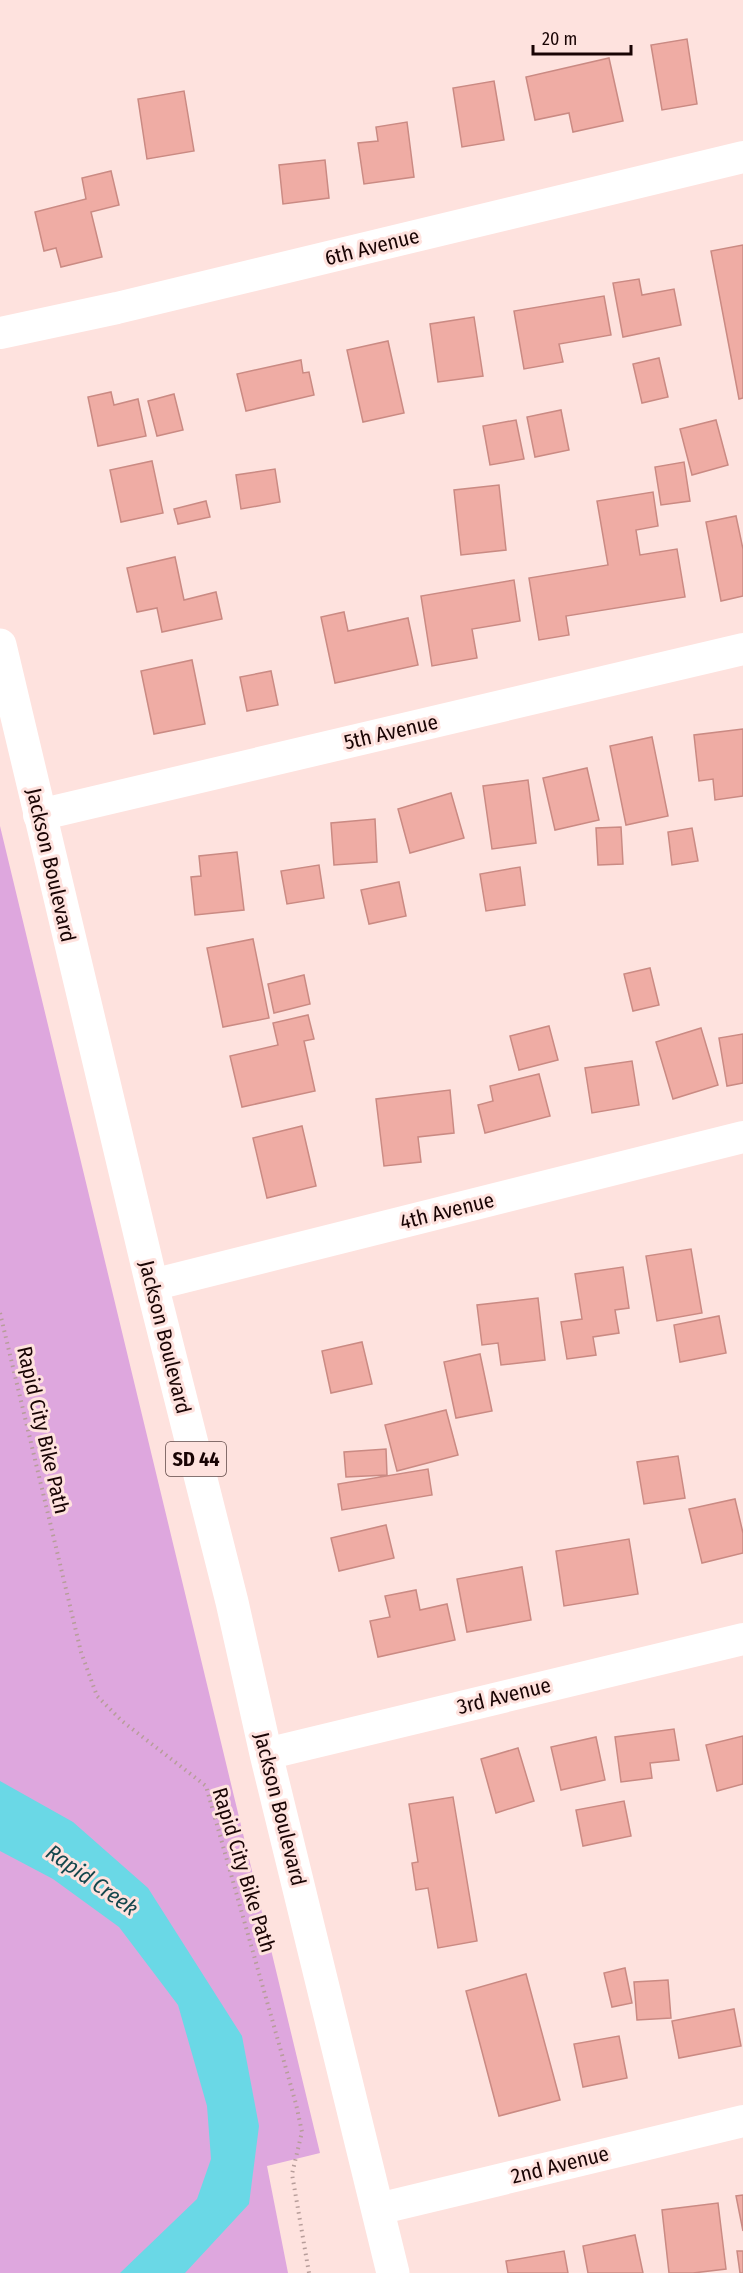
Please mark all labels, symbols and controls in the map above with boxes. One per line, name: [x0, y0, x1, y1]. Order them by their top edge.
scale bar: [533, 18, 630, 56]
text: 20 m: [542, 28, 577, 50]
street label: 6th Avenue: [322, 223, 422, 271]
street label: 5th Avenue: [342, 709, 440, 755]
street label: Jackson Boulevard: [21, 785, 81, 945]
street label: 4th Avenue: [397, 1187, 497, 1235]
street label: Jackson Boulevard: [133, 1258, 197, 1416]
street label: Rapid City Bike Path: [11, 1344, 75, 1516]
road number: SD 44: [166, 1442, 226, 1476]
street label: 3rd Avenue: [455, 1672, 553, 1720]
street label: Jackson Boulevard: [248, 1730, 312, 1888]
street label: Rapid City Bike Path: [207, 1784, 281, 1956]
water label: Rapid Creek: [41, 1838, 143, 1922]
street label: 2nd Avenue: [509, 2140, 611, 2190]

